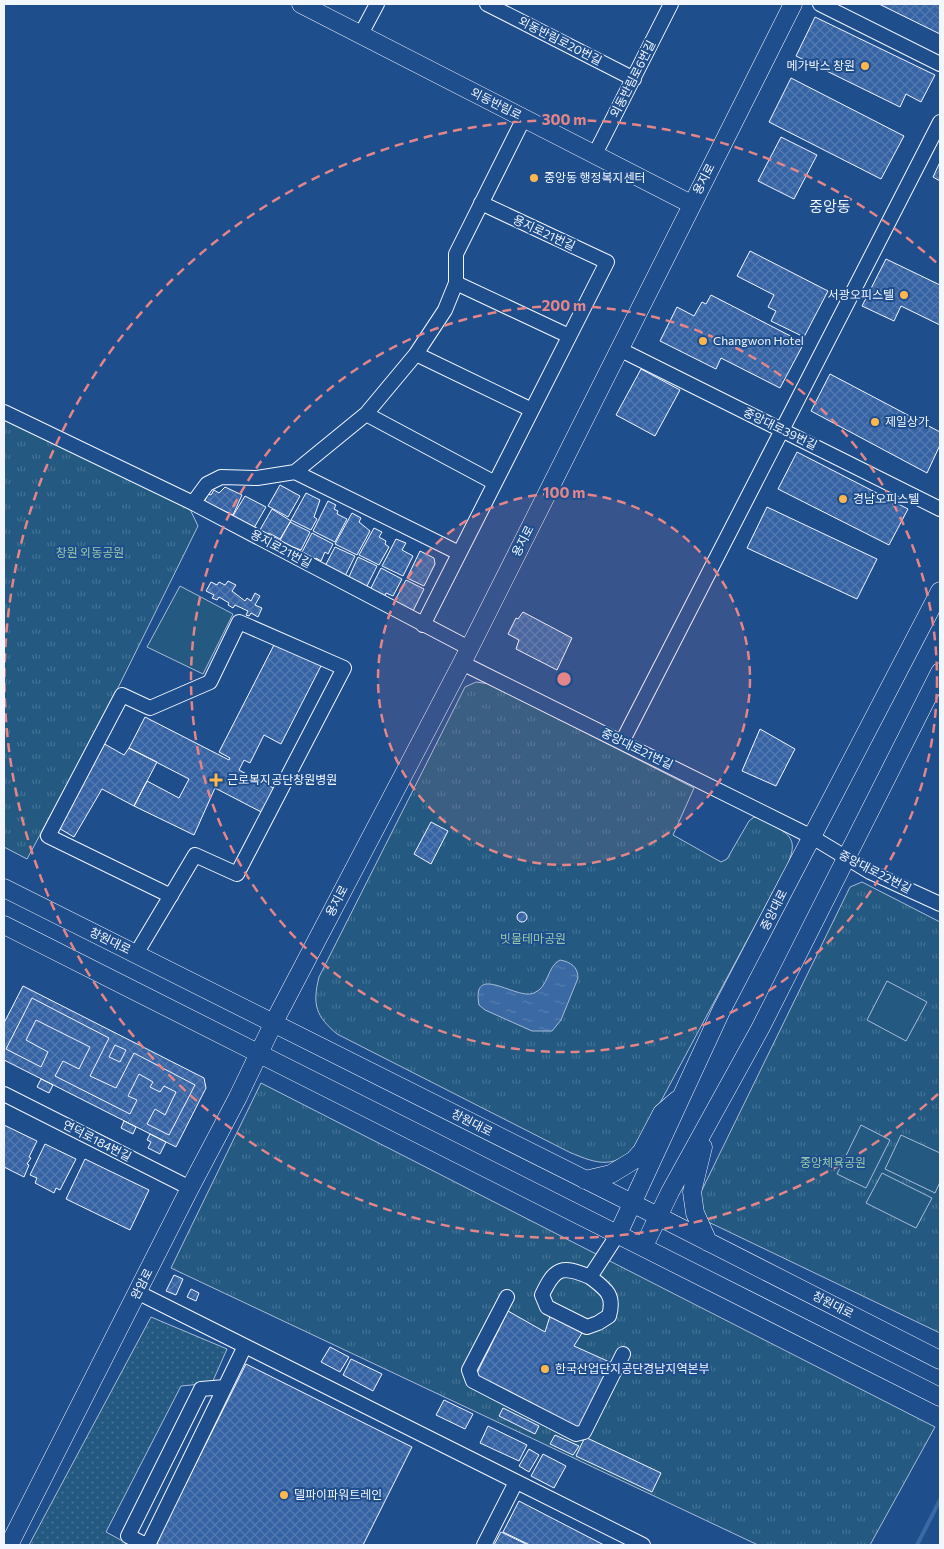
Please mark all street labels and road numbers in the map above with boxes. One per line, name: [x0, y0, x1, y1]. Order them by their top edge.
street label: 외동반림로20번길: [516, 13, 604, 67]
street label: 외동반림로6번길: [607, 38, 658, 119]
street label: 외동반림로: [469, 84, 524, 122]
street label: 용지로: [689, 161, 717, 196]
street label: 용지로21번길: [511, 212, 578, 253]
street label: 중앙대로39번길: [741, 404, 820, 452]
street label: 용지로: [508, 523, 536, 558]
street label: 용지로21번길: [249, 526, 314, 570]
street label: 중앙대로21번길: [599, 725, 676, 771]
street label: 중앙대로22번길: [837, 847, 914, 895]
street label: 용지로: [322, 883, 350, 918]
street label: 중앙대로: [757, 887, 789, 932]
street label: 창원대로: [88, 924, 133, 956]
street label: 창원대로: [450, 1106, 495, 1138]
street label: 연덕로184번길: [61, 1117, 134, 1163]
street label: 완암로: [127, 1266, 155, 1301]
street label: 창원대로: [811, 1288, 856, 1320]

